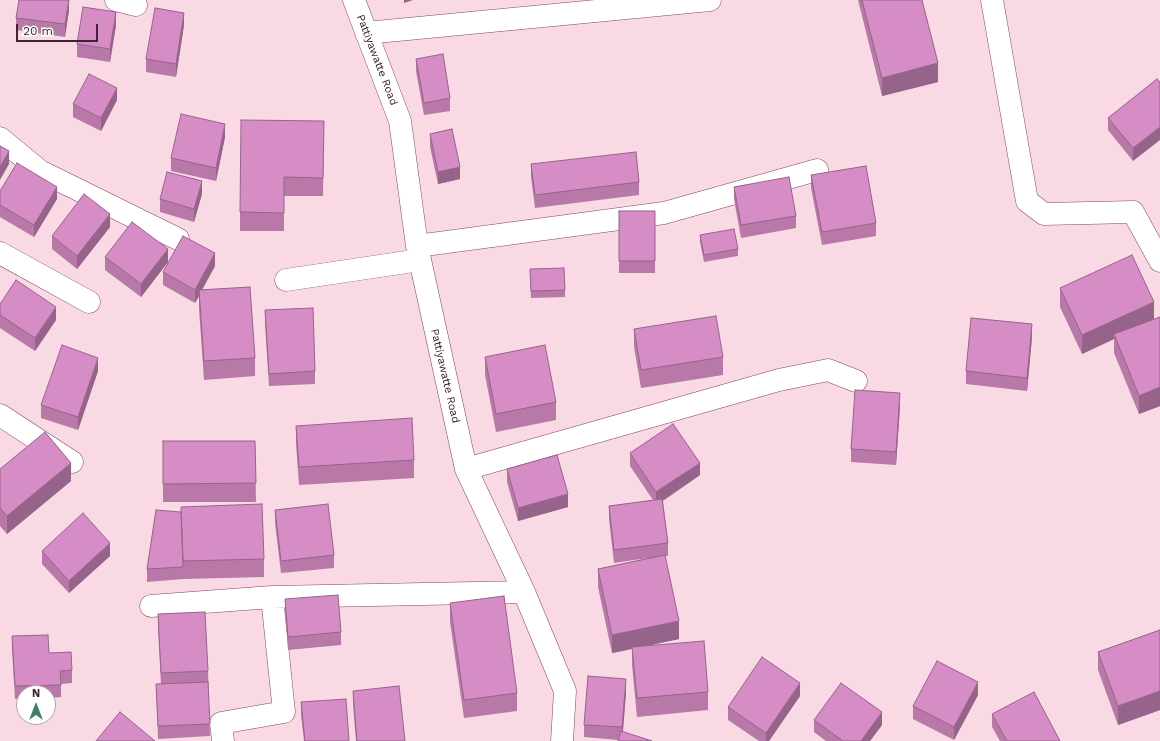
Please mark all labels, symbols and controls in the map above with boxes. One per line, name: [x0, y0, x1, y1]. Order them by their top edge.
street label: Pattiyawatte Road: [354, 13, 400, 107]
scale bar: [18, 16, 100, 42]
text: 20 m: [23, 24, 53, 38]
street label: Pattiyawatte Road: [428, 328, 462, 424]
north arrow: [16, 685, 56, 725]
text: N: [32, 687, 40, 700]

